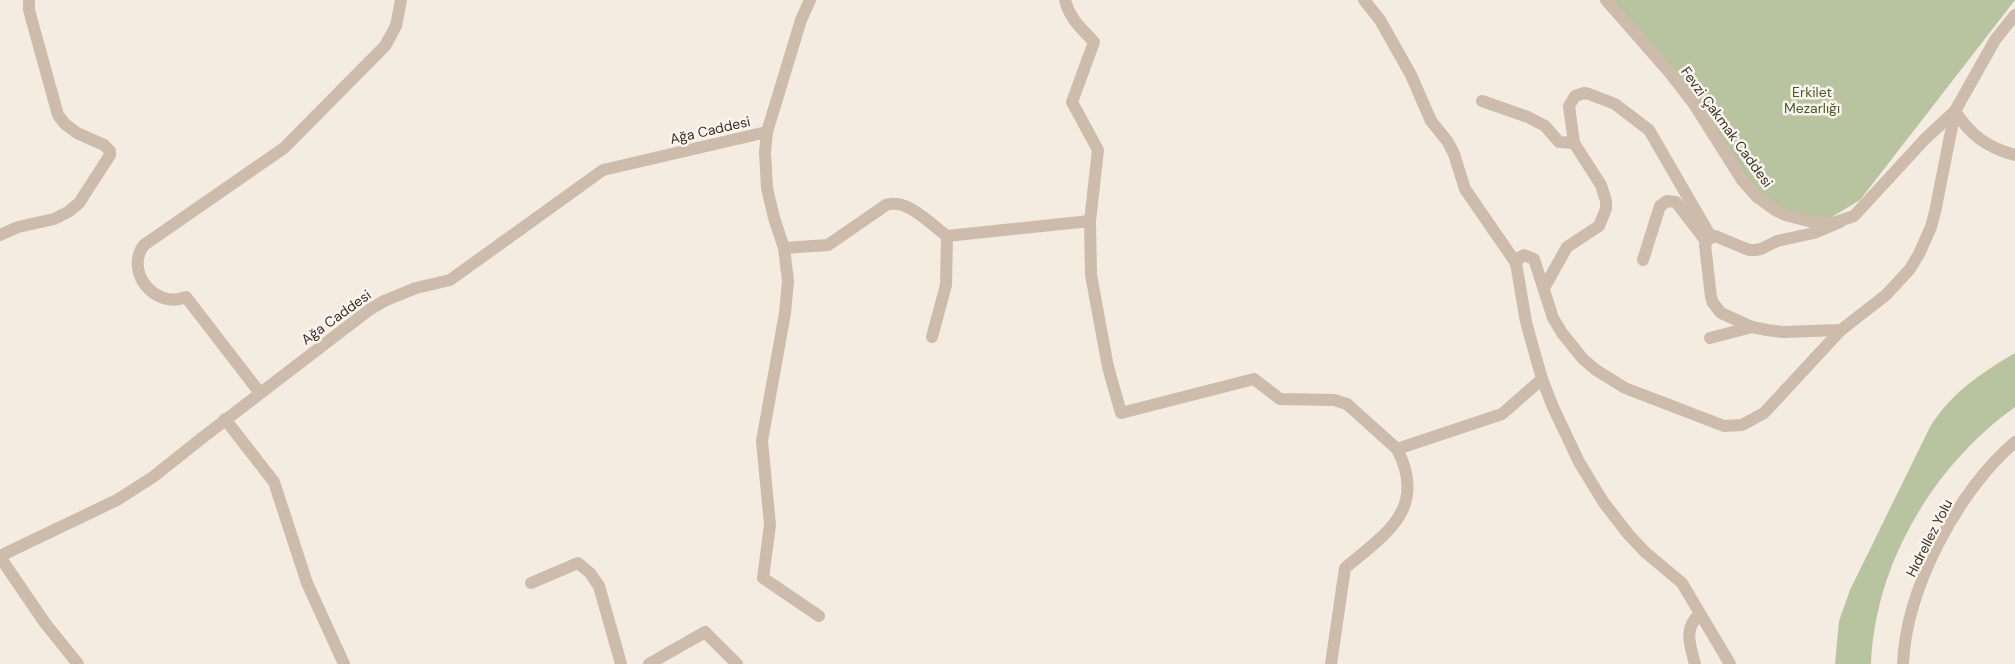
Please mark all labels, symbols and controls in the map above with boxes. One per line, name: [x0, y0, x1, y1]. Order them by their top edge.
street label: Fevzi Çakmak Caddesi: [1677, 63, 1777, 191]
park label: Erkilet Mezarlığı: [1784, 83, 1840, 117]
street label: Ağa Caddesi: [668, 112, 752, 148]
street label: Ağa Caddesi: [298, 286, 374, 348]
street label: Hıdrellez Yolu: [1902, 496, 1956, 580]

